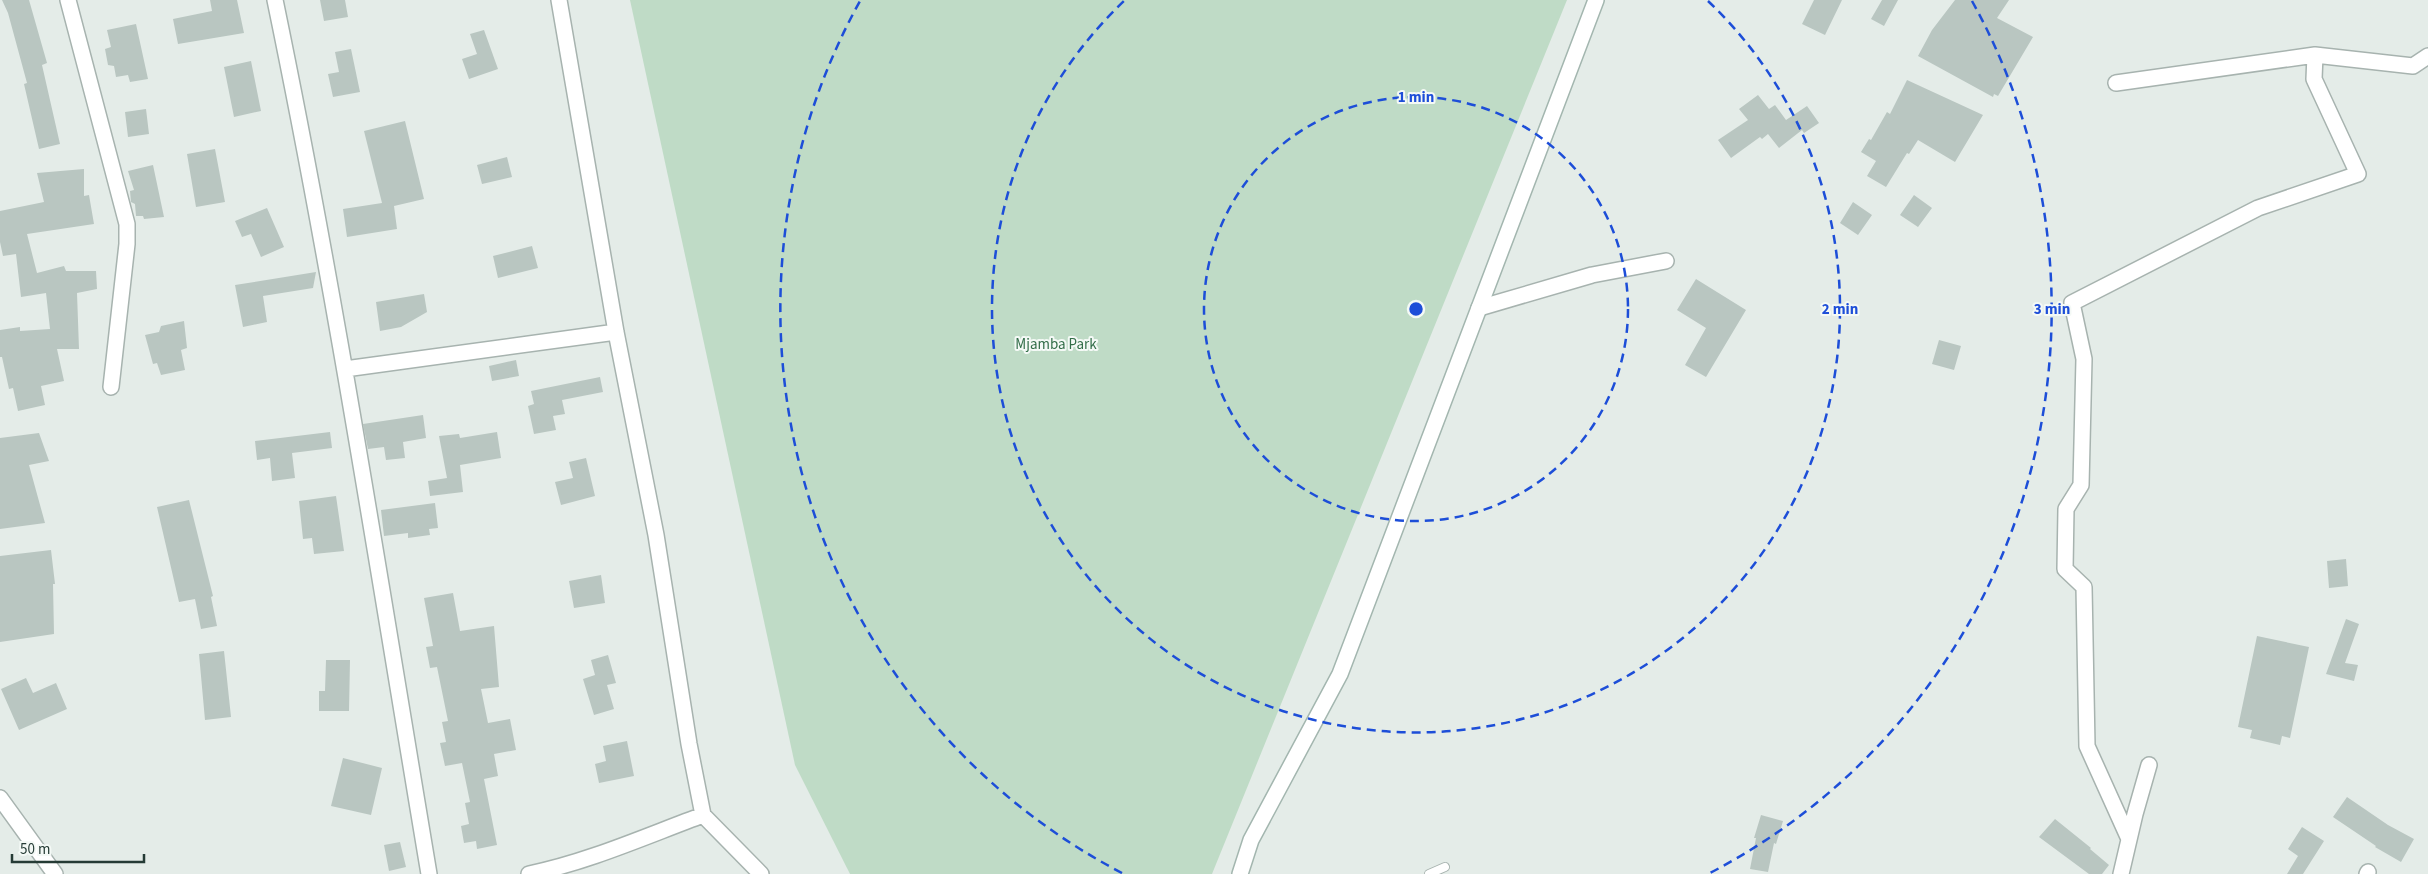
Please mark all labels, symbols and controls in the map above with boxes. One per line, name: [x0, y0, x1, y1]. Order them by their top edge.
text: 1 min: [1398, 87, 1434, 108]
text: 2 min: [1822, 299, 1858, 320]
text: 3 min: [2034, 299, 2070, 320]
centre of rings: [1407, 300, 1425, 318]
park label: Mjamba Park: [1015, 334, 1097, 355]
scale bar: [12, 832, 145, 864]
text: 50 m: [20, 839, 50, 860]

